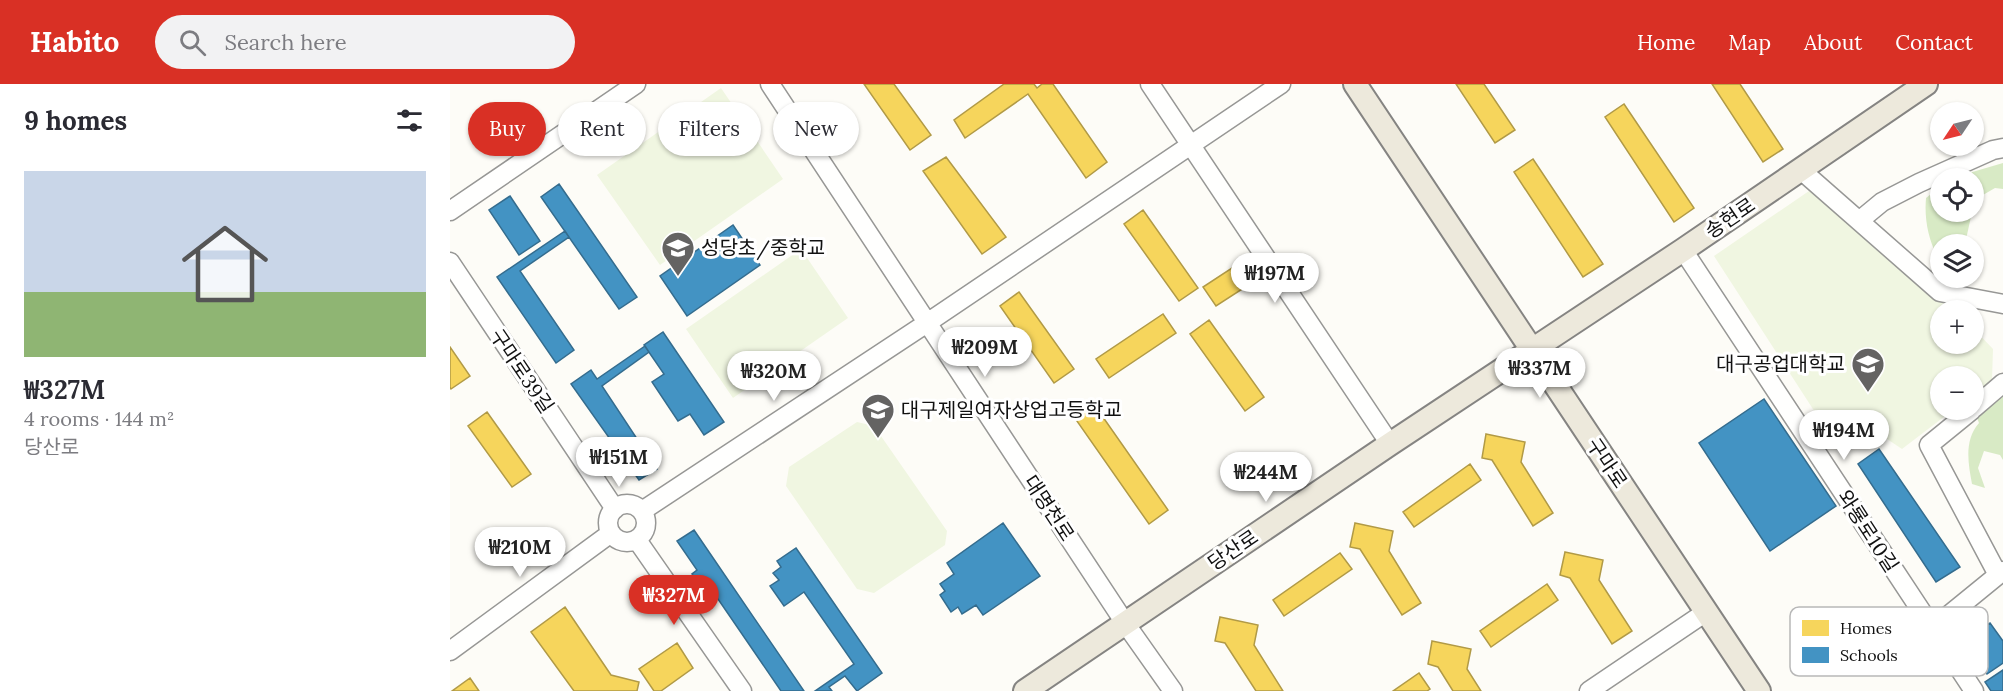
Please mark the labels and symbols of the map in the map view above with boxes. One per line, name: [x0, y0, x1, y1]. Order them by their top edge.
north arrow: [1930, 102, 1984, 156]
street label: 송현로: [1700, 192, 1760, 243]
school or university icon: 성당초/중학교: [660, 230, 696, 277]
place label: 성당초/중학교: [701, 235, 825, 261]
pin: ₩197M: [1233, 253, 1317, 304]
street label: 구마로39길: [485, 324, 560, 418]
pin: ₩209M: [943, 327, 1027, 378]
school or university icon: 대구공업대학교: [1850, 346, 1886, 393]
pin: ₩337M: [1498, 348, 1582, 399]
pin: ₩320M: [732, 351, 816, 402]
place label: 대구공업대학교: [1716, 351, 1845, 376]
school or university icon: 대구제일여자상업고등학교: [860, 392, 896, 439]
place label: 대구제일여자상업고등학교: [901, 397, 1122, 422]
pin: ₩194M: [1802, 410, 1886, 461]
street label: 구마로: [1582, 433, 1633, 493]
pin: ₩151M: [577, 437, 661, 488]
pin: ₩244M: [1224, 452, 1308, 503]
street label: 대명천로: [1019, 470, 1080, 545]
street label: 와룡로10길: [1833, 485, 1904, 577]
street label: 당산로: [1203, 524, 1263, 575]
pin: ₩210M: [478, 527, 562, 578]
pin: ₩327M: [632, 575, 716, 626]
legend: [1790, 607, 1988, 676]
text: Homes: [1840, 618, 1892, 638]
text: Schools: [1840, 645, 1898, 665]

